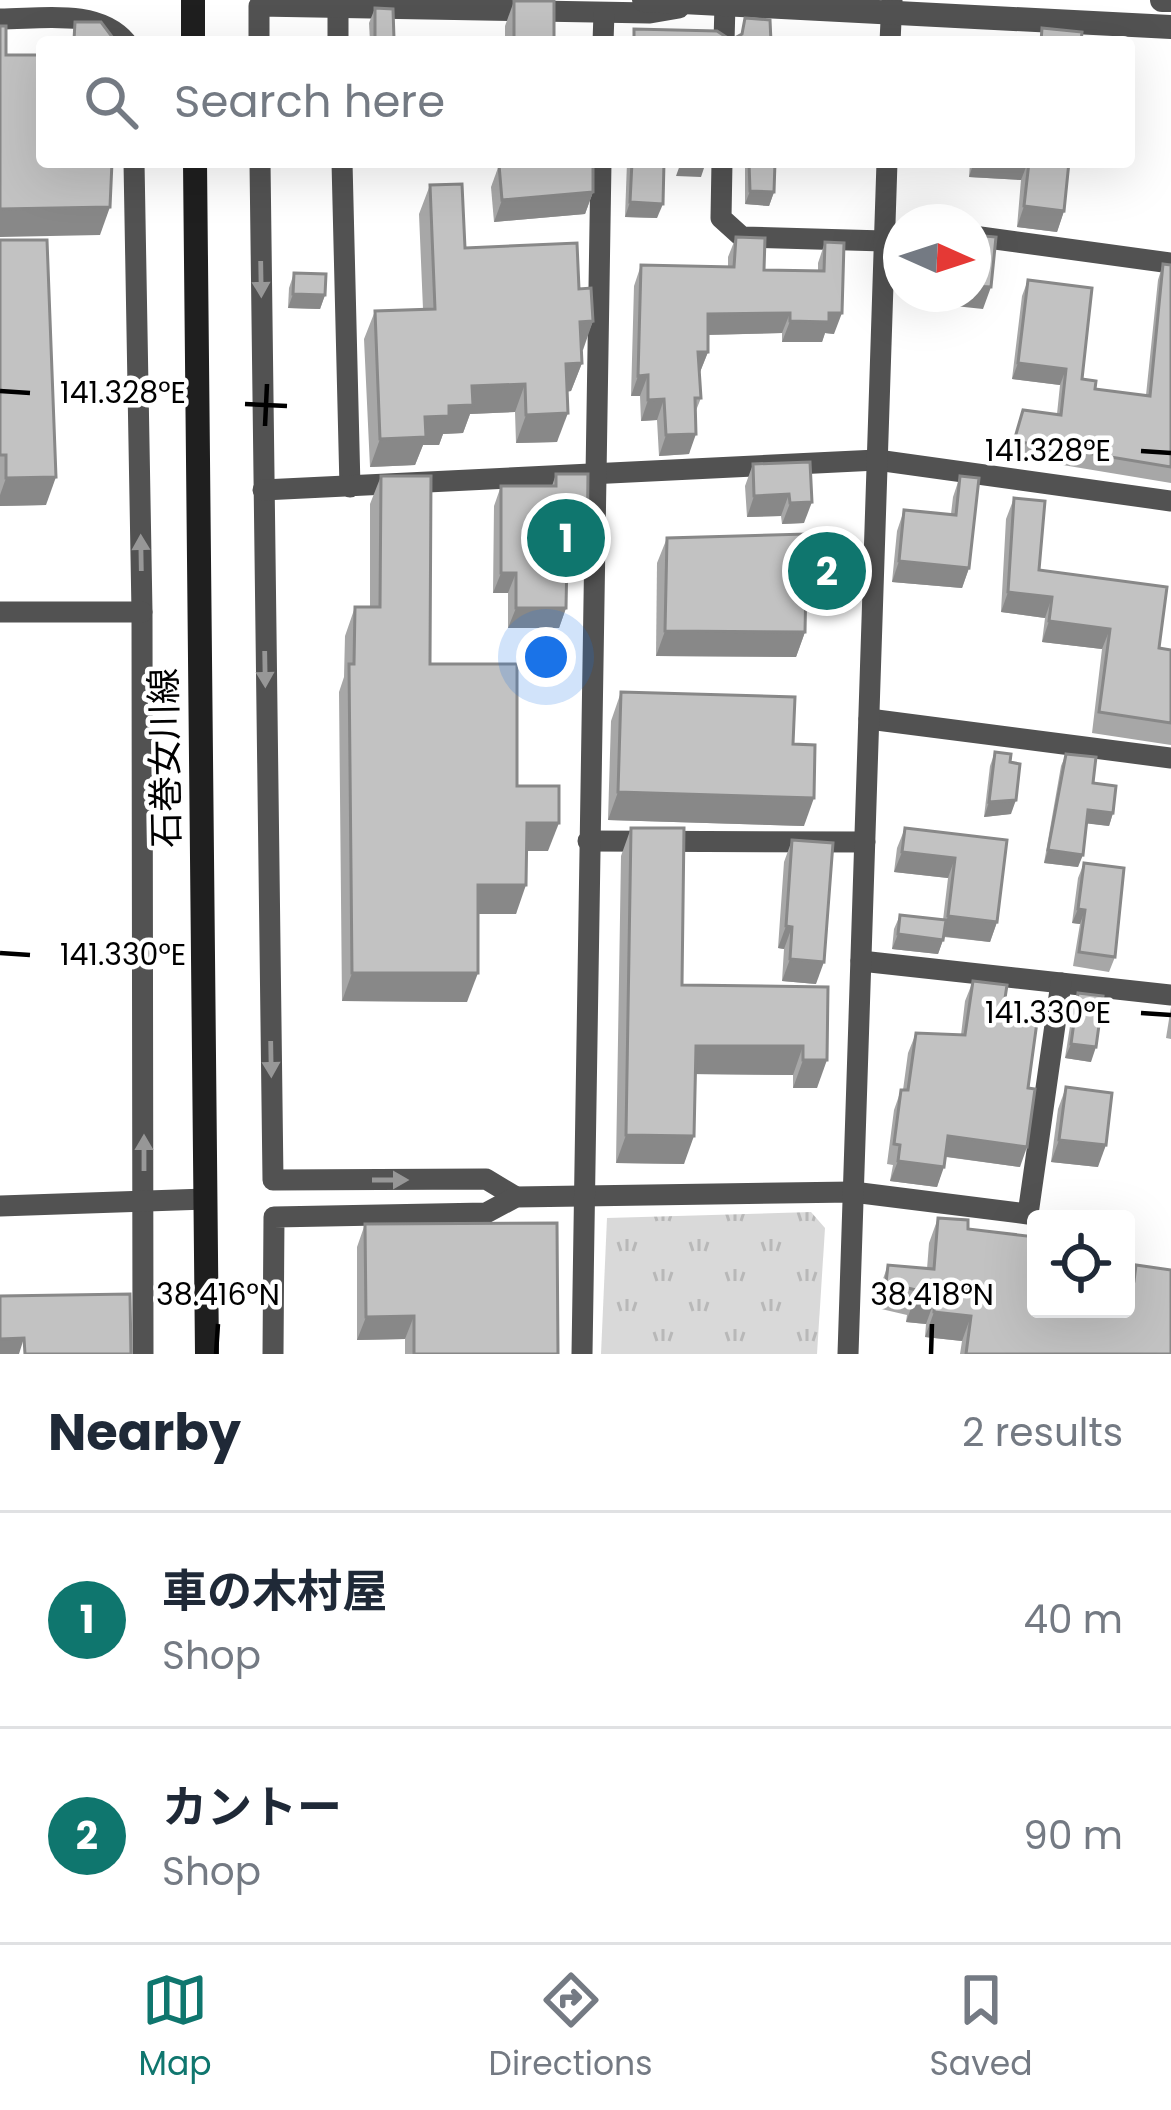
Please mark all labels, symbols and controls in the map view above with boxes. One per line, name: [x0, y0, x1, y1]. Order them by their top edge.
search box: [36, 36, 1135, 168]
icon: search: [78, 69, 144, 135]
text: Search here: [174, 70, 445, 133]
north arrow: [883, 204, 991, 312]
one-way arrow: [251, 261, 271, 299]
text: 141.328°E: [60, 371, 186, 414]
text: 141.328°E: [985, 429, 1111, 472]
pin: 1: [527, 493, 605, 583]
pin: 2: [788, 526, 866, 616]
one-way arrow: [132, 533, 151, 571]
your location: [516, 627, 576, 687]
one-way arrow: [256, 651, 275, 689]
street label: 石巻女川線: [138, 668, 192, 848]
text: 141.330°E: [60, 933, 186, 976]
text: 141.330°E: [985, 991, 1111, 1034]
one-way arrow: [261, 1041, 281, 1079]
one-way arrow: [134, 1133, 154, 1171]
one-way arrow: [372, 1170, 410, 1190]
map controls: [1027, 1210, 1135, 1318]
button: locate: [1027, 1210, 1135, 1318]
text: 38.416°N: [156, 1273, 280, 1316]
text: 38.418°N: [870, 1273, 994, 1316]
text: Nearby: [48, 1396, 241, 1468]
text: 2 results: [962, 1405, 1123, 1460]
text: 車の木村屋: [162, 1560, 387, 1623]
text: 1: [80, 1592, 94, 1647]
text: 40 m: [1023, 1592, 1123, 1647]
text: Shop: [162, 1628, 261, 1683]
text: カントー: [162, 1776, 342, 1839]
text: 2: [76, 1808, 98, 1863]
text: 90 m: [1023, 1808, 1123, 1863]
text: Shop: [162, 1844, 261, 1899]
tab: Map: [139, 1967, 212, 2089]
tab: Directions: [489, 1967, 652, 2089]
tab: Saved: [930, 1967, 1032, 2089]

